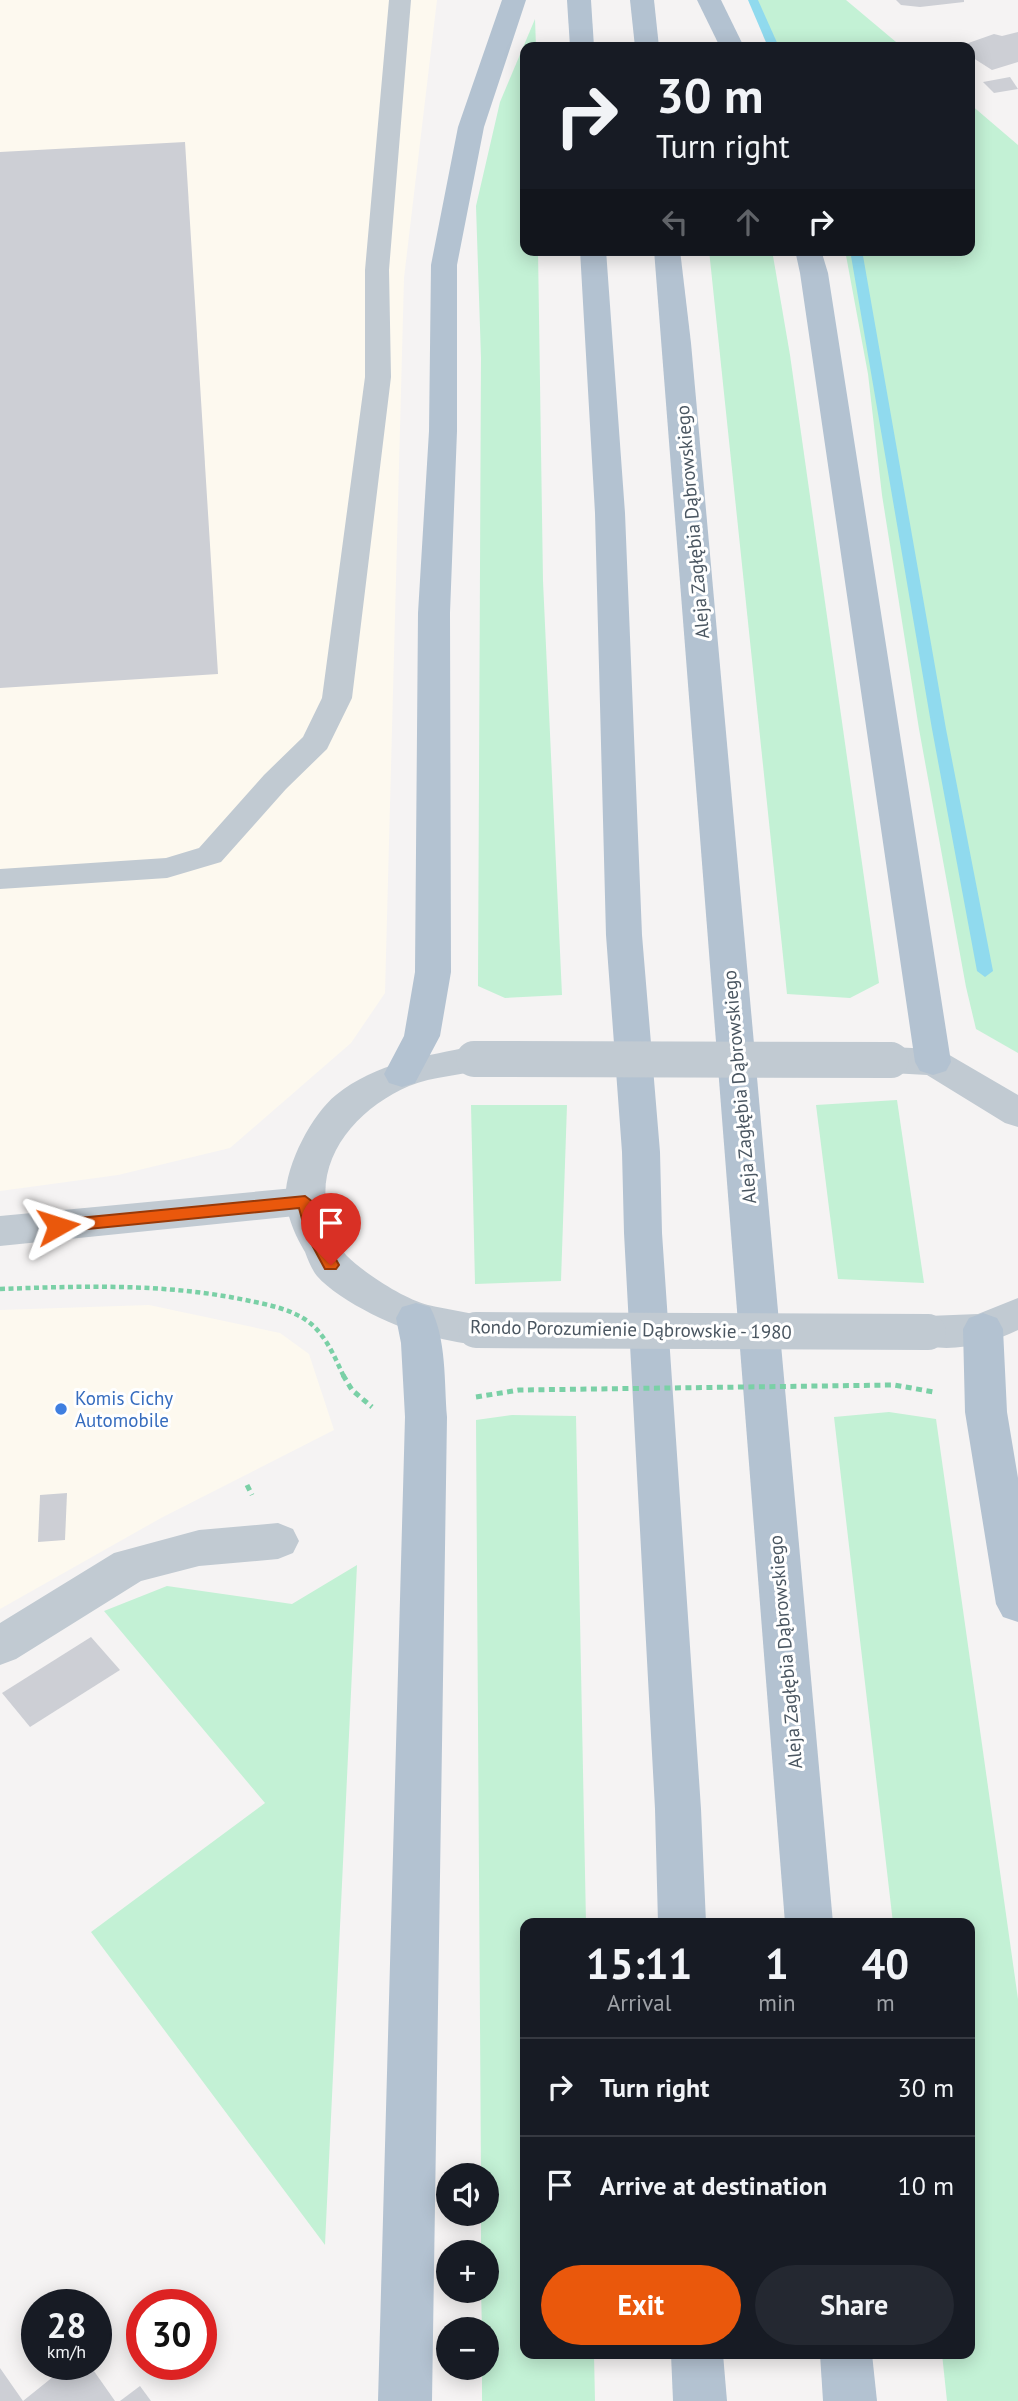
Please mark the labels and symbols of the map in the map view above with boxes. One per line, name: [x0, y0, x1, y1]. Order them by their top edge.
street label: Aleja Zagłębia Dąbrowskiego: [670, 404, 714, 640]
street label: Aleja Zagłębia Dąbrowskiego: [717, 969, 761, 1205]
position arrow: [21, 1189, 95, 1263]
pin: [301, 1193, 361, 1265]
street label: Rondo Porozumienie Dąbrowskie - 1980: [470, 1314, 792, 1344]
place label: Komis Cichy Automobile: [75, 1386, 173, 1432]
marker: Komis Cichy Automobile: [53, 1401, 69, 1417]
street label: Aleja Zagłębia Dąbrowskiego: [763, 1534, 807, 1770]
speed limit sign: 30: [126, 2289, 217, 2380]

